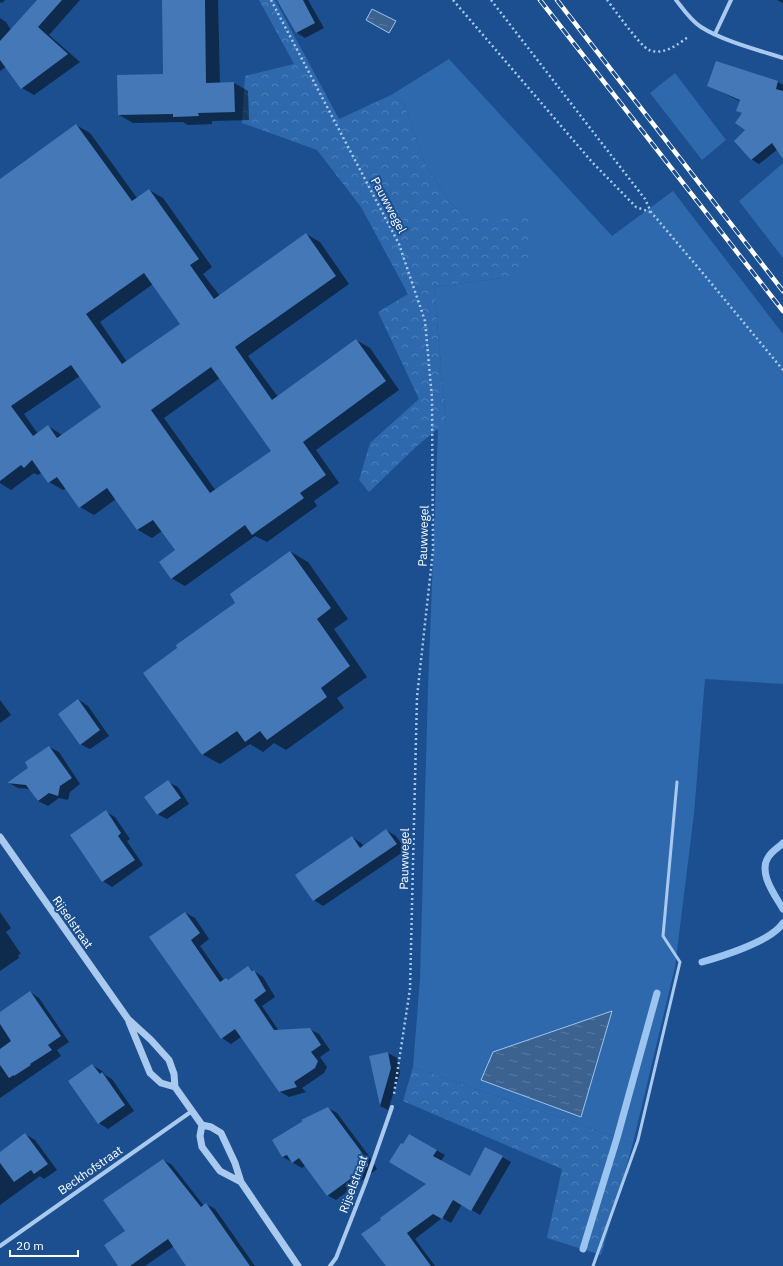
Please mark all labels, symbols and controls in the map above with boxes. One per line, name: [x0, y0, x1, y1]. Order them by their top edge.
street label: Pauwwegel: [368, 174, 410, 236]
street label: Pauwwegel: [414, 505, 432, 567]
street label: Pauwwegel: [396, 828, 412, 890]
street label: Rijselstraat: [49, 893, 97, 951]
street label: Beckhofstraat: [55, 1142, 125, 1198]
street label: Rijselstraat: [336, 1153, 370, 1215]
scale bar: [10, 1232, 78, 1258]
text: 20 m: [16, 1238, 44, 1253]

